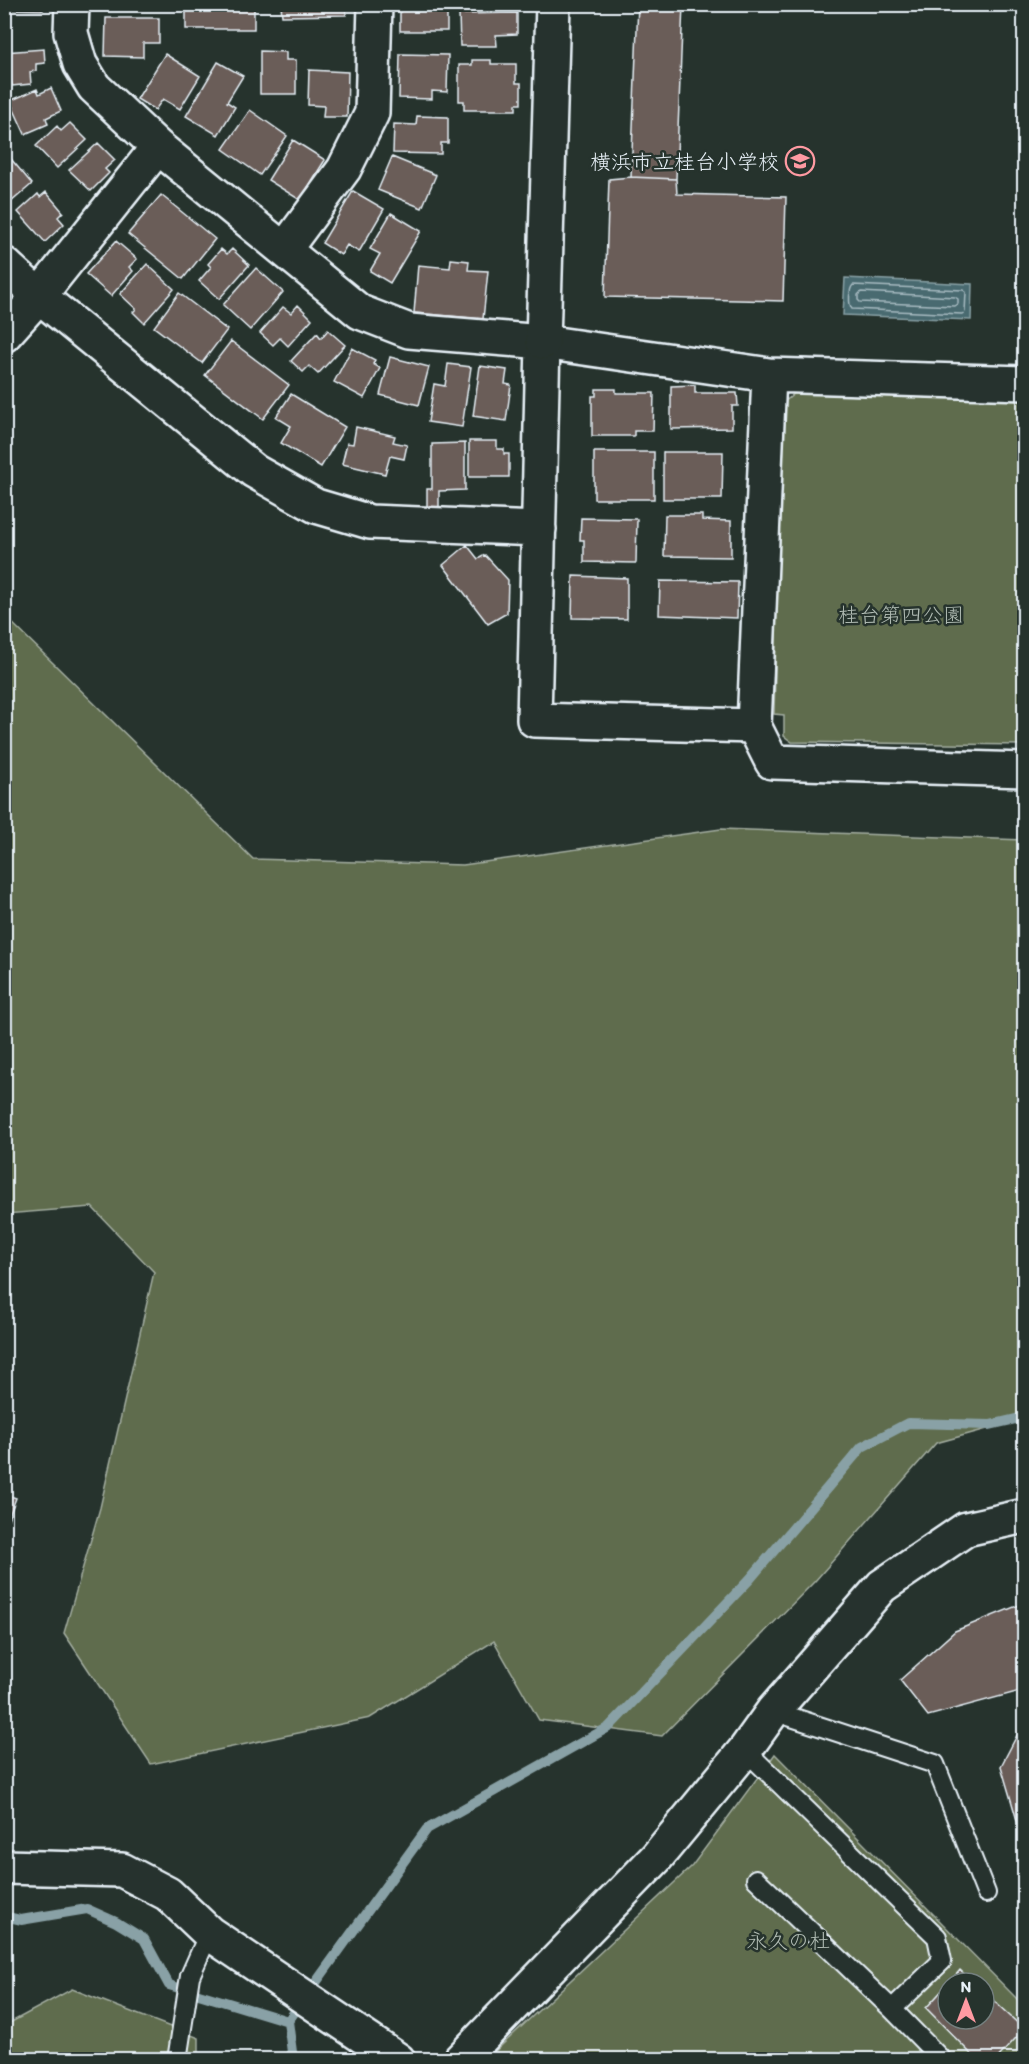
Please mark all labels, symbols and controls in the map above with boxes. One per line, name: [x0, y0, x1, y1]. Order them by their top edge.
school or university icon: 横浜市立桂台小学校: [784, 145, 816, 177]
place label: 横浜市立桂台小学校: [590, 149, 779, 174]
park label: 桂台第四公園: [838, 602, 964, 627]
park label: 永久の杜: [746, 1928, 830, 1953]
north arrow: [936, 1971, 996, 2031]
text: N: [961, 1977, 971, 1996]

